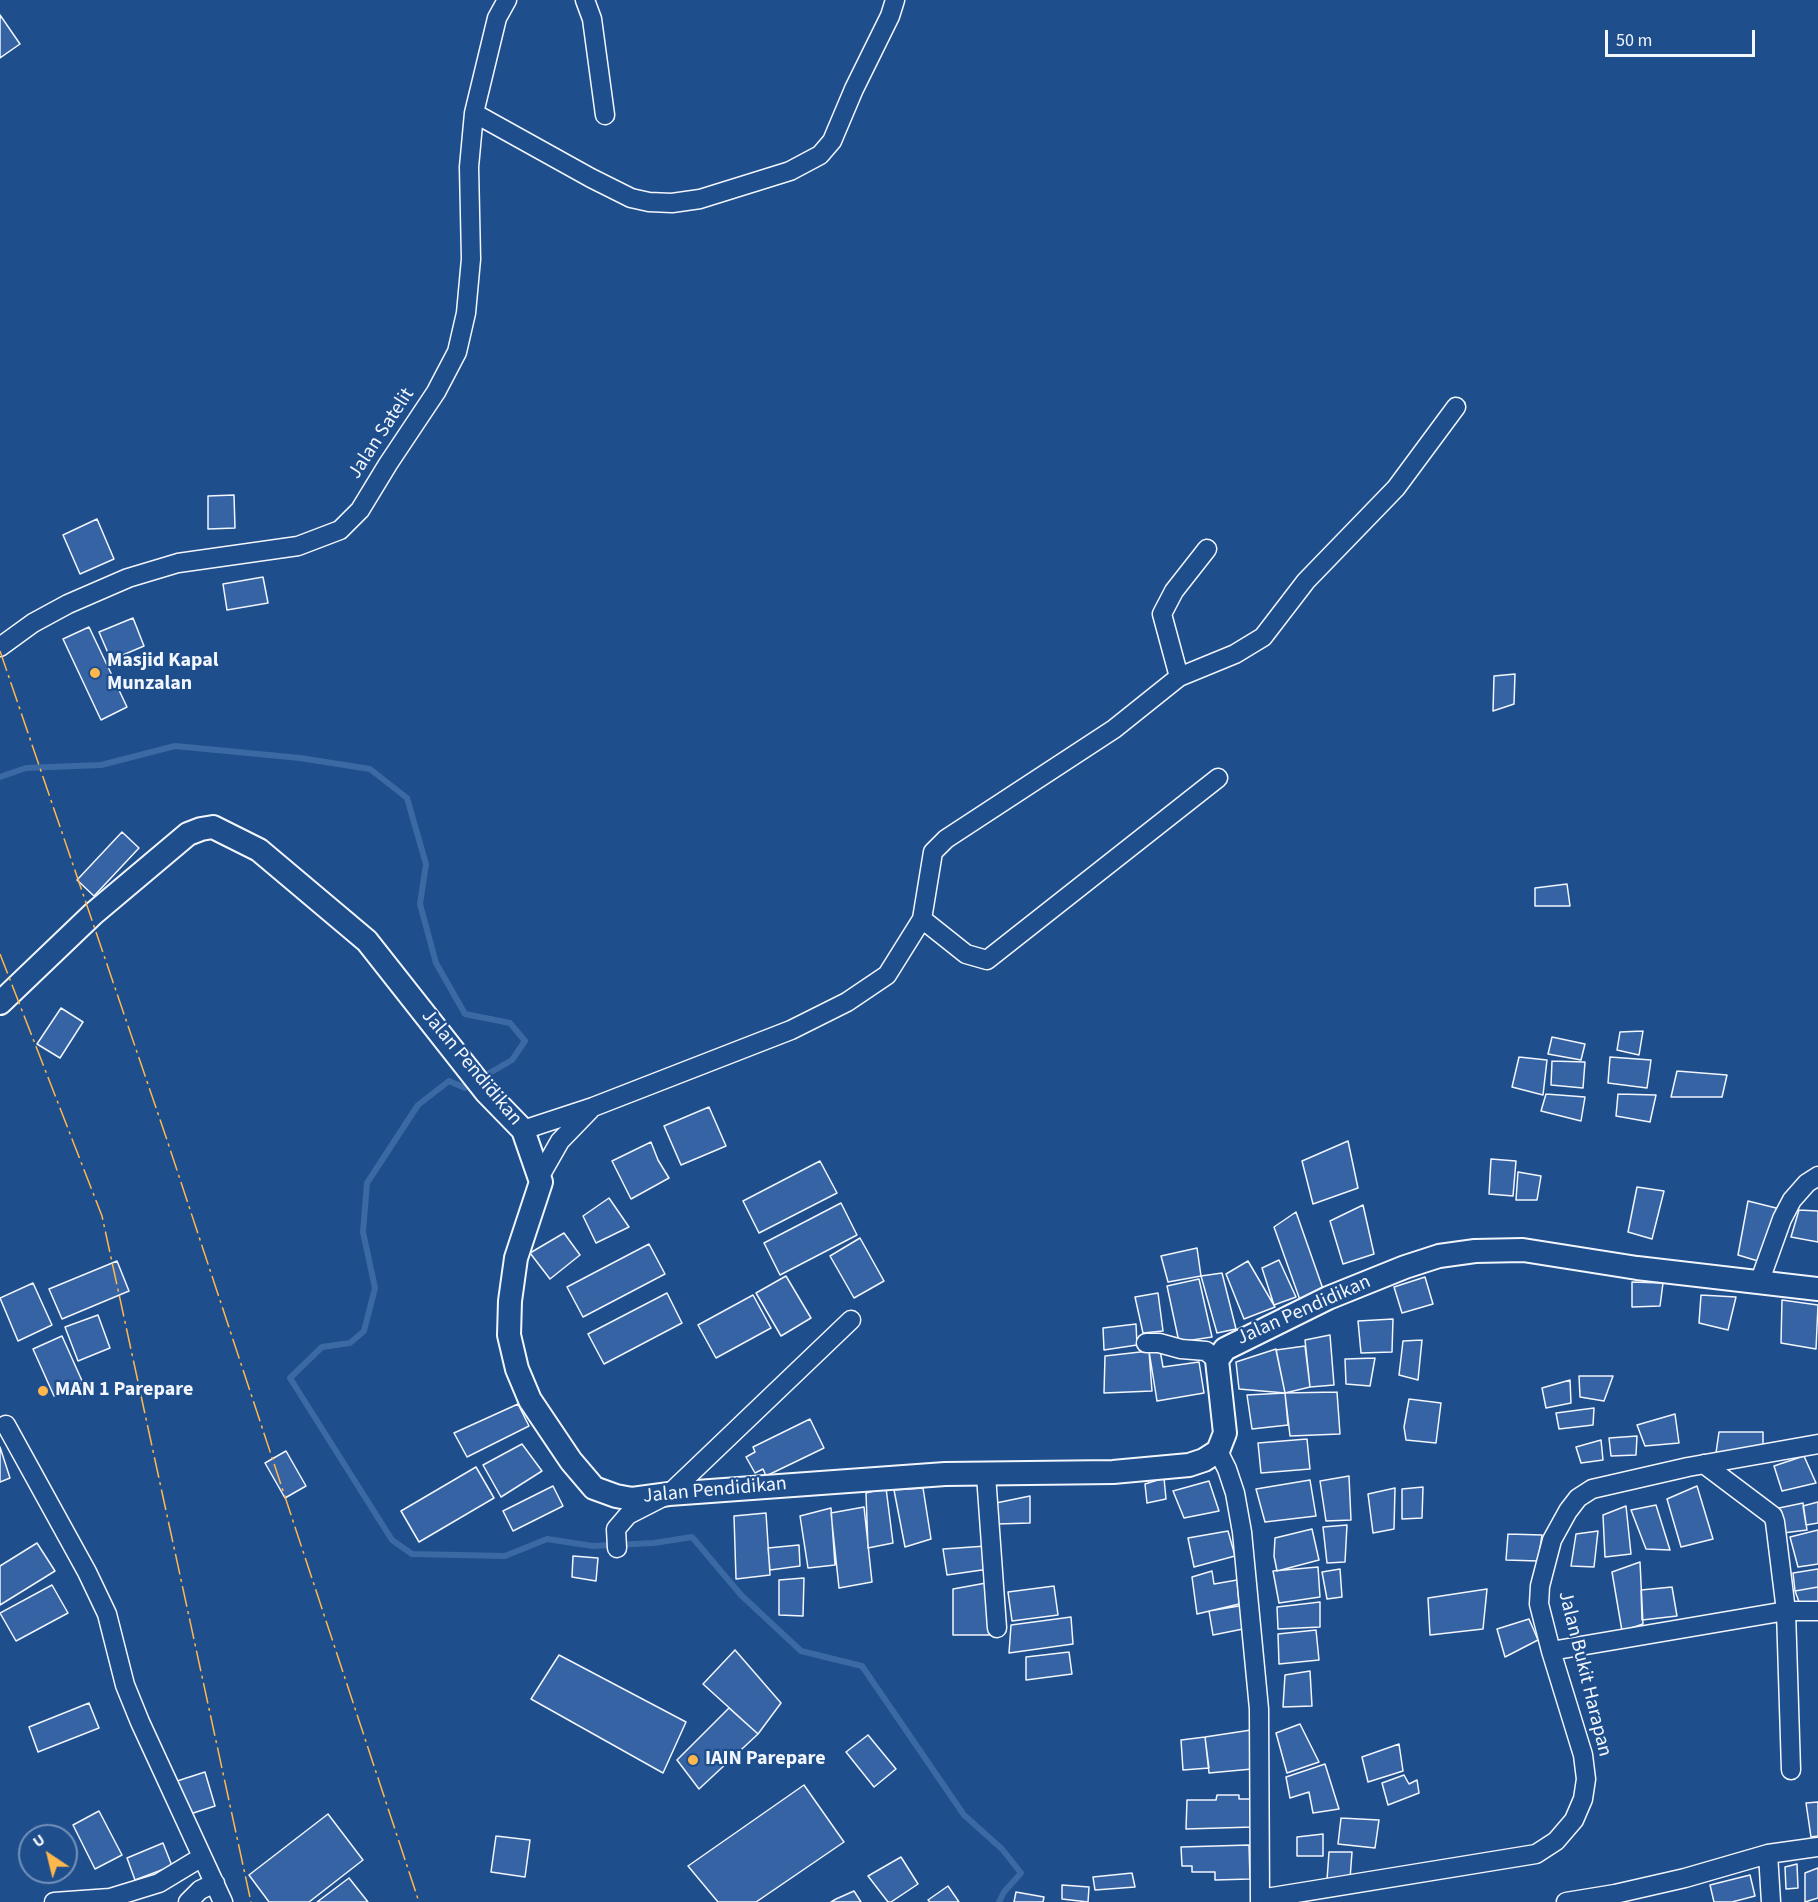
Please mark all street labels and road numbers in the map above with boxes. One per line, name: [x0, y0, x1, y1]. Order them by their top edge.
street label: Jalan Satelit: [344, 384, 420, 484]
street label: Jalan Pendidikan: [415, 1005, 527, 1131]
street label: Jalan Pendidikan: [1233, 1271, 1375, 1351]
street label: Jalan Pendidikan: [642, 1473, 788, 1509]
street label: Jalan Bukit Harapan: [1552, 1589, 1616, 1759]

